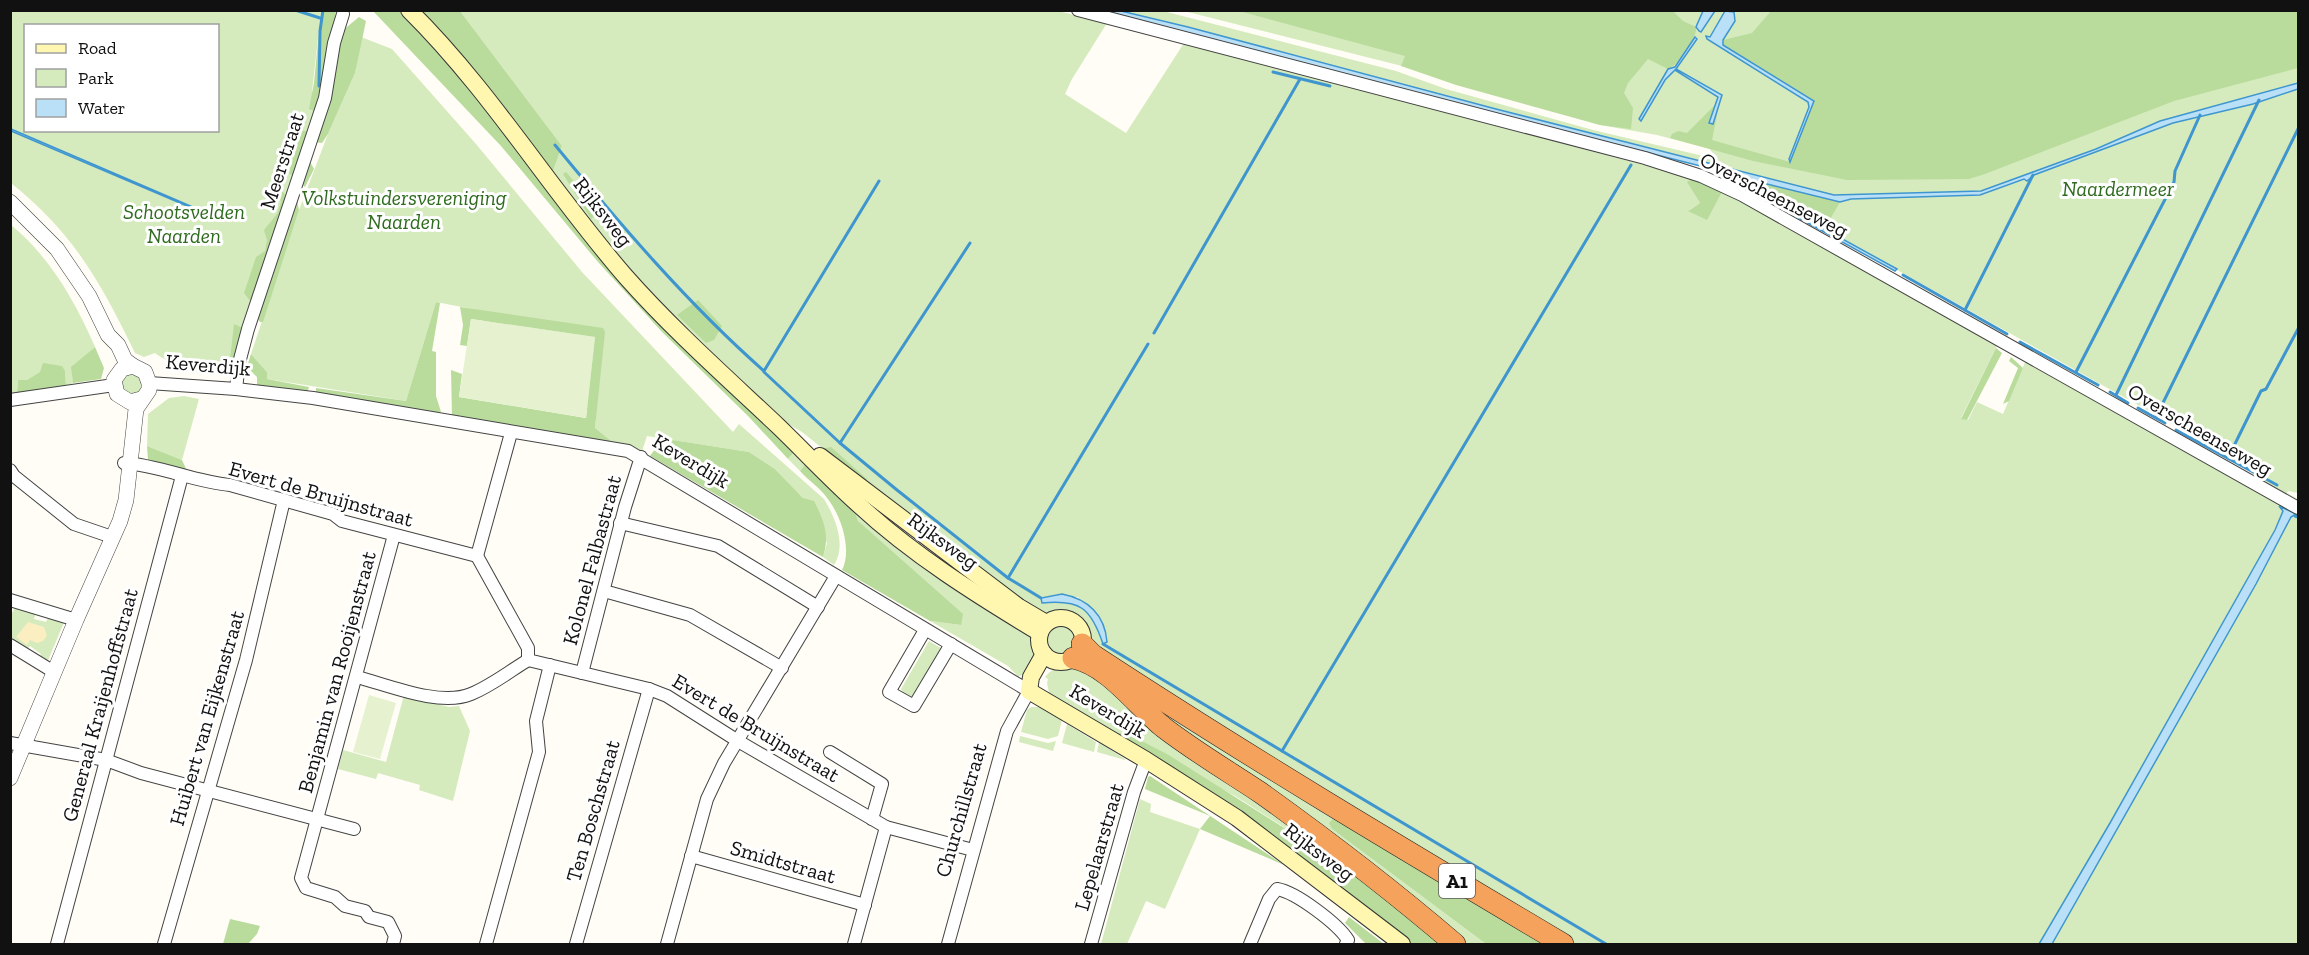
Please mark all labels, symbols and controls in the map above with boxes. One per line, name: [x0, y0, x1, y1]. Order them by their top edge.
legend: [24, 24, 219, 132]
text: Road: [78, 37, 117, 59]
text: Park: [78, 67, 114, 89]
text: Water: [78, 97, 125, 119]
street label: Meerstraat: [254, 109, 309, 212]
street label: Overscheenseweg: [1696, 146, 1853, 243]
street label: Rijksweg: [568, 172, 639, 252]
park label: Naardermeer: [2062, 176, 2175, 201]
park label: Volkstuindersvereniging Naarden: [301, 185, 507, 234]
park label: Schootsvelden Naarden: [123, 199, 245, 248]
street label: Keverdijk: [164, 348, 252, 382]
street label: Overscheenseweg: [2123, 378, 2277, 481]
street label: Keverdijk: [648, 428, 734, 494]
street label: Evert de Bruijnstraat: [226, 455, 416, 533]
street label: Kolonel Falbastraat: [557, 472, 626, 648]
street label: Rijksweg: [902, 507, 984, 576]
street label: Benjamin van Rooijenstraat: [292, 548, 382, 796]
street label: Generaal Kraijenhoffstraat: [56, 585, 144, 825]
street label: Huibert van Eijkenstraat: [164, 607, 250, 829]
street label: Evert de Bruijnstraat: [668, 668, 845, 788]
street label: Keverdijk: [1065, 678, 1151, 744]
street label: Ten Boschstraat: [560, 737, 625, 885]
street label: Churchillstraat: [929, 740, 992, 880]
street label: Lepelaarstraat: [1068, 780, 1129, 913]
street label: Rijksweg: [1279, 817, 1360, 887]
street label: Smidtstraat: [728, 835, 839, 889]
road number: A1: [1439, 864, 1475, 898]

